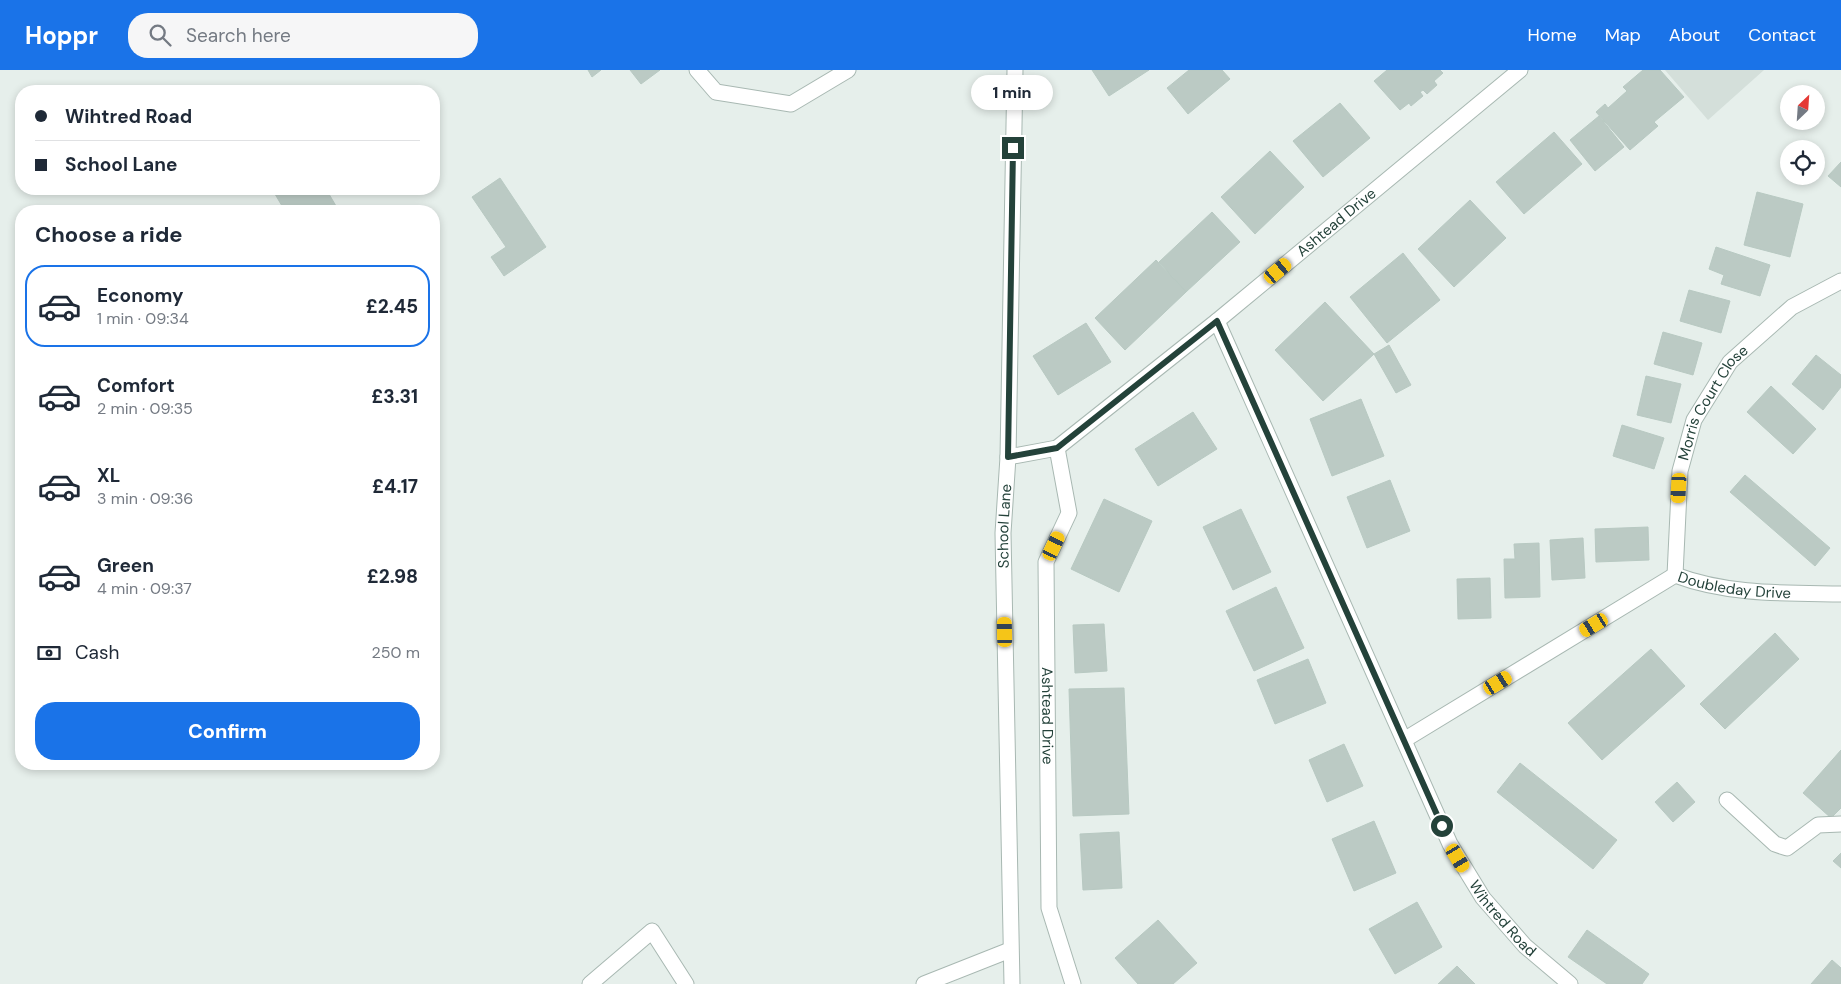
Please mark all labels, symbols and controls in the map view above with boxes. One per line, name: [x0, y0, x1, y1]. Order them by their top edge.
search box: [128, 13, 478, 58]
text: Hoppr: [25, 20, 98, 51]
icon: search: [146, 21, 174, 49]
text: Search here: [186, 23, 291, 48]
text: Home: [1527, 23, 1577, 47]
text: Map: [1605, 23, 1641, 47]
text: About: [1669, 23, 1720, 47]
text: Contact: [1748, 23, 1816, 47]
callout: 1 min: [972, 75, 1054, 110]
text: 1 min: [992, 82, 1032, 103]
north arrow: [1780, 85, 1825, 130]
map controls: [1780, 85, 1825, 185]
text: Wihtred Road: [65, 104, 192, 129]
route end: [1002, 137, 1024, 159]
button: locate: [1780, 140, 1825, 185]
text: School Lane: [65, 152, 177, 177]
street label: Ashtead Drive: [1292, 183, 1380, 261]
text: Choose a ride: [35, 220, 183, 249]
car: [1261, 256, 1294, 286]
text: Economy: [97, 283, 184, 308]
icon: car: [37, 284, 82, 329]
text: £2.45: [366, 294, 418, 319]
text: 1 min · 09:34: [97, 308, 189, 329]
street label: Morris Court Close: [1673, 341, 1752, 462]
text: Comfort: [97, 373, 175, 398]
icon: car: [37, 374, 82, 419]
text: £3.31: [371, 384, 418, 409]
text: 2 min · 09:35: [97, 398, 193, 419]
text: XL: [97, 463, 120, 488]
icon: car: [37, 464, 82, 509]
car: [1670, 473, 1687, 503]
text: £4.17: [372, 474, 418, 499]
street label: School Lane: [993, 483, 1016, 568]
text: 3 min · 09:36: [97, 488, 193, 509]
car: [1040, 529, 1067, 563]
text: Green: [97, 553, 154, 578]
icon: car: [37, 554, 82, 599]
text: £2.98: [367, 564, 418, 589]
street label: Doubleday Drive: [1675, 567, 1791, 603]
text: 4 min · 09:37: [97, 578, 192, 599]
car: [1577, 611, 1610, 639]
car: [997, 617, 1012, 647]
icon: cash: [35, 639, 63, 667]
text: Cash: [75, 640, 119, 665]
text: 250 m: [372, 642, 420, 663]
street label: Ashtead Drive: [1037, 667, 1058, 765]
car: [1481, 669, 1514, 697]
button: Confirm: [35, 702, 420, 760]
route start: [1431, 815, 1453, 837]
car: [1443, 841, 1472, 875]
street label: Wihtred Road: [1464, 876, 1540, 961]

